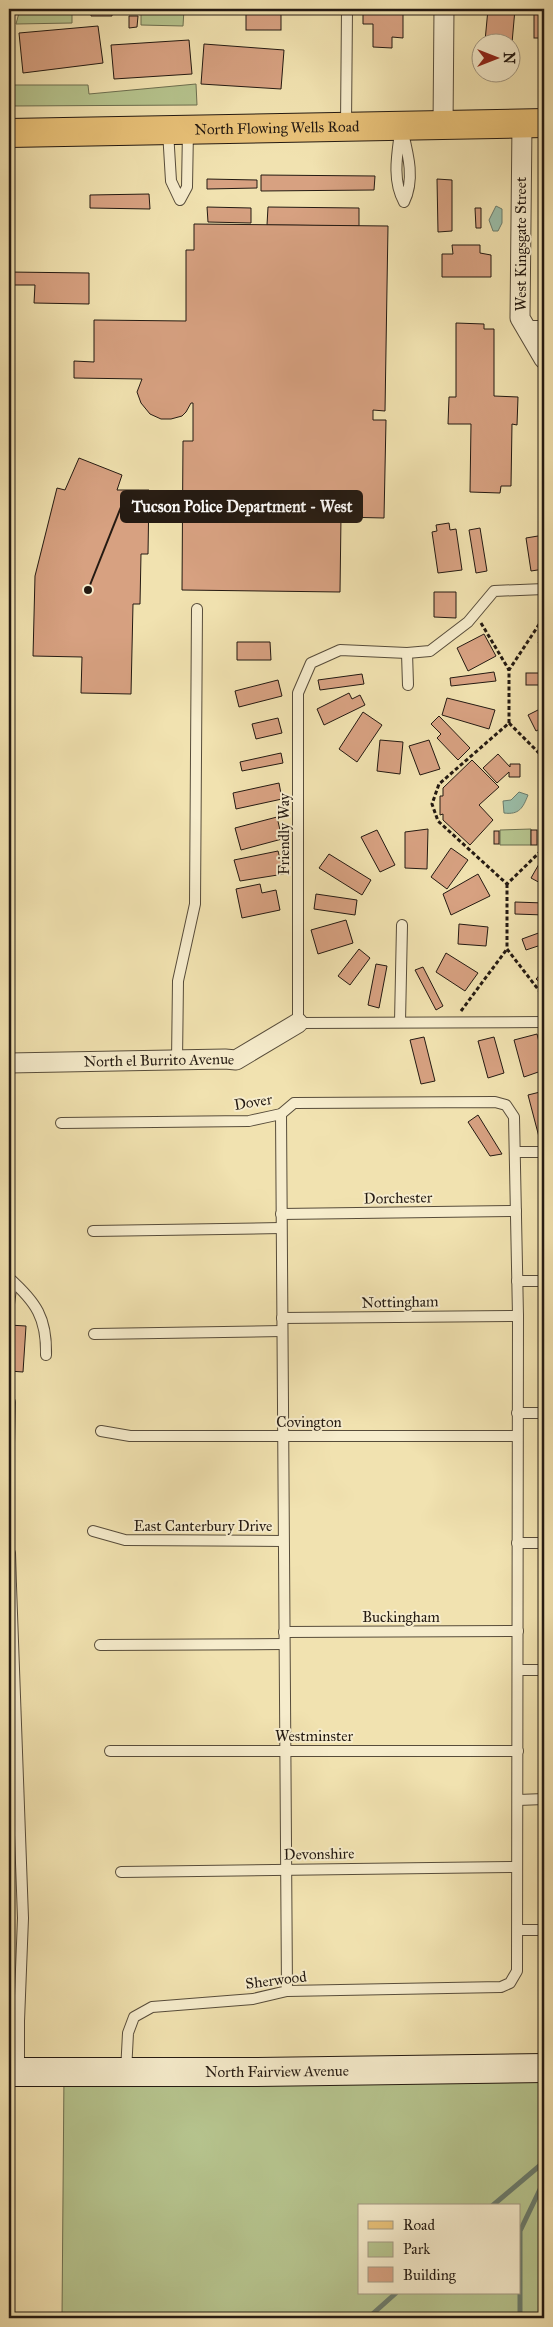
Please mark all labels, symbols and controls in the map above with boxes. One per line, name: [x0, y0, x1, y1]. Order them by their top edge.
north arrow: [470, 32, 520, 82]
text: N: [500, 52, 517, 64]
street label: North Flowing Wells Road: [194, 117, 360, 139]
street label: West Kingsgate Street: [512, 176, 530, 311]
callout: Tucson Police Department - West: [121, 491, 362, 522]
text: Tucson Police Department - West: [131, 497, 353, 517]
street label: Friendly Way: [275, 792, 293, 875]
street label: North el Burrito Avenue: [83, 1050, 235, 1071]
street label: Dover: [233, 1090, 274, 1114]
street label: Dorchester: [364, 1188, 433, 1208]
street label: Nottingham: [361, 1292, 439, 1312]
street label: Covington: [276, 1413, 342, 1431]
street label: East Canterbury Drive: [134, 1517, 272, 1535]
street label: Buckingham: [362, 1608, 440, 1626]
street label: Westminster: [275, 1727, 353, 1745]
street label: Devonshire: [284, 1844, 354, 1864]
street label: Sherwood: [244, 1967, 308, 1993]
street label: North Fairview Avenue: [205, 2062, 349, 2081]
legend: [358, 2204, 520, 2294]
text: Road: [403, 2216, 435, 2234]
text: Park: [403, 2240, 430, 2258]
text: Building: [403, 2266, 457, 2284]

